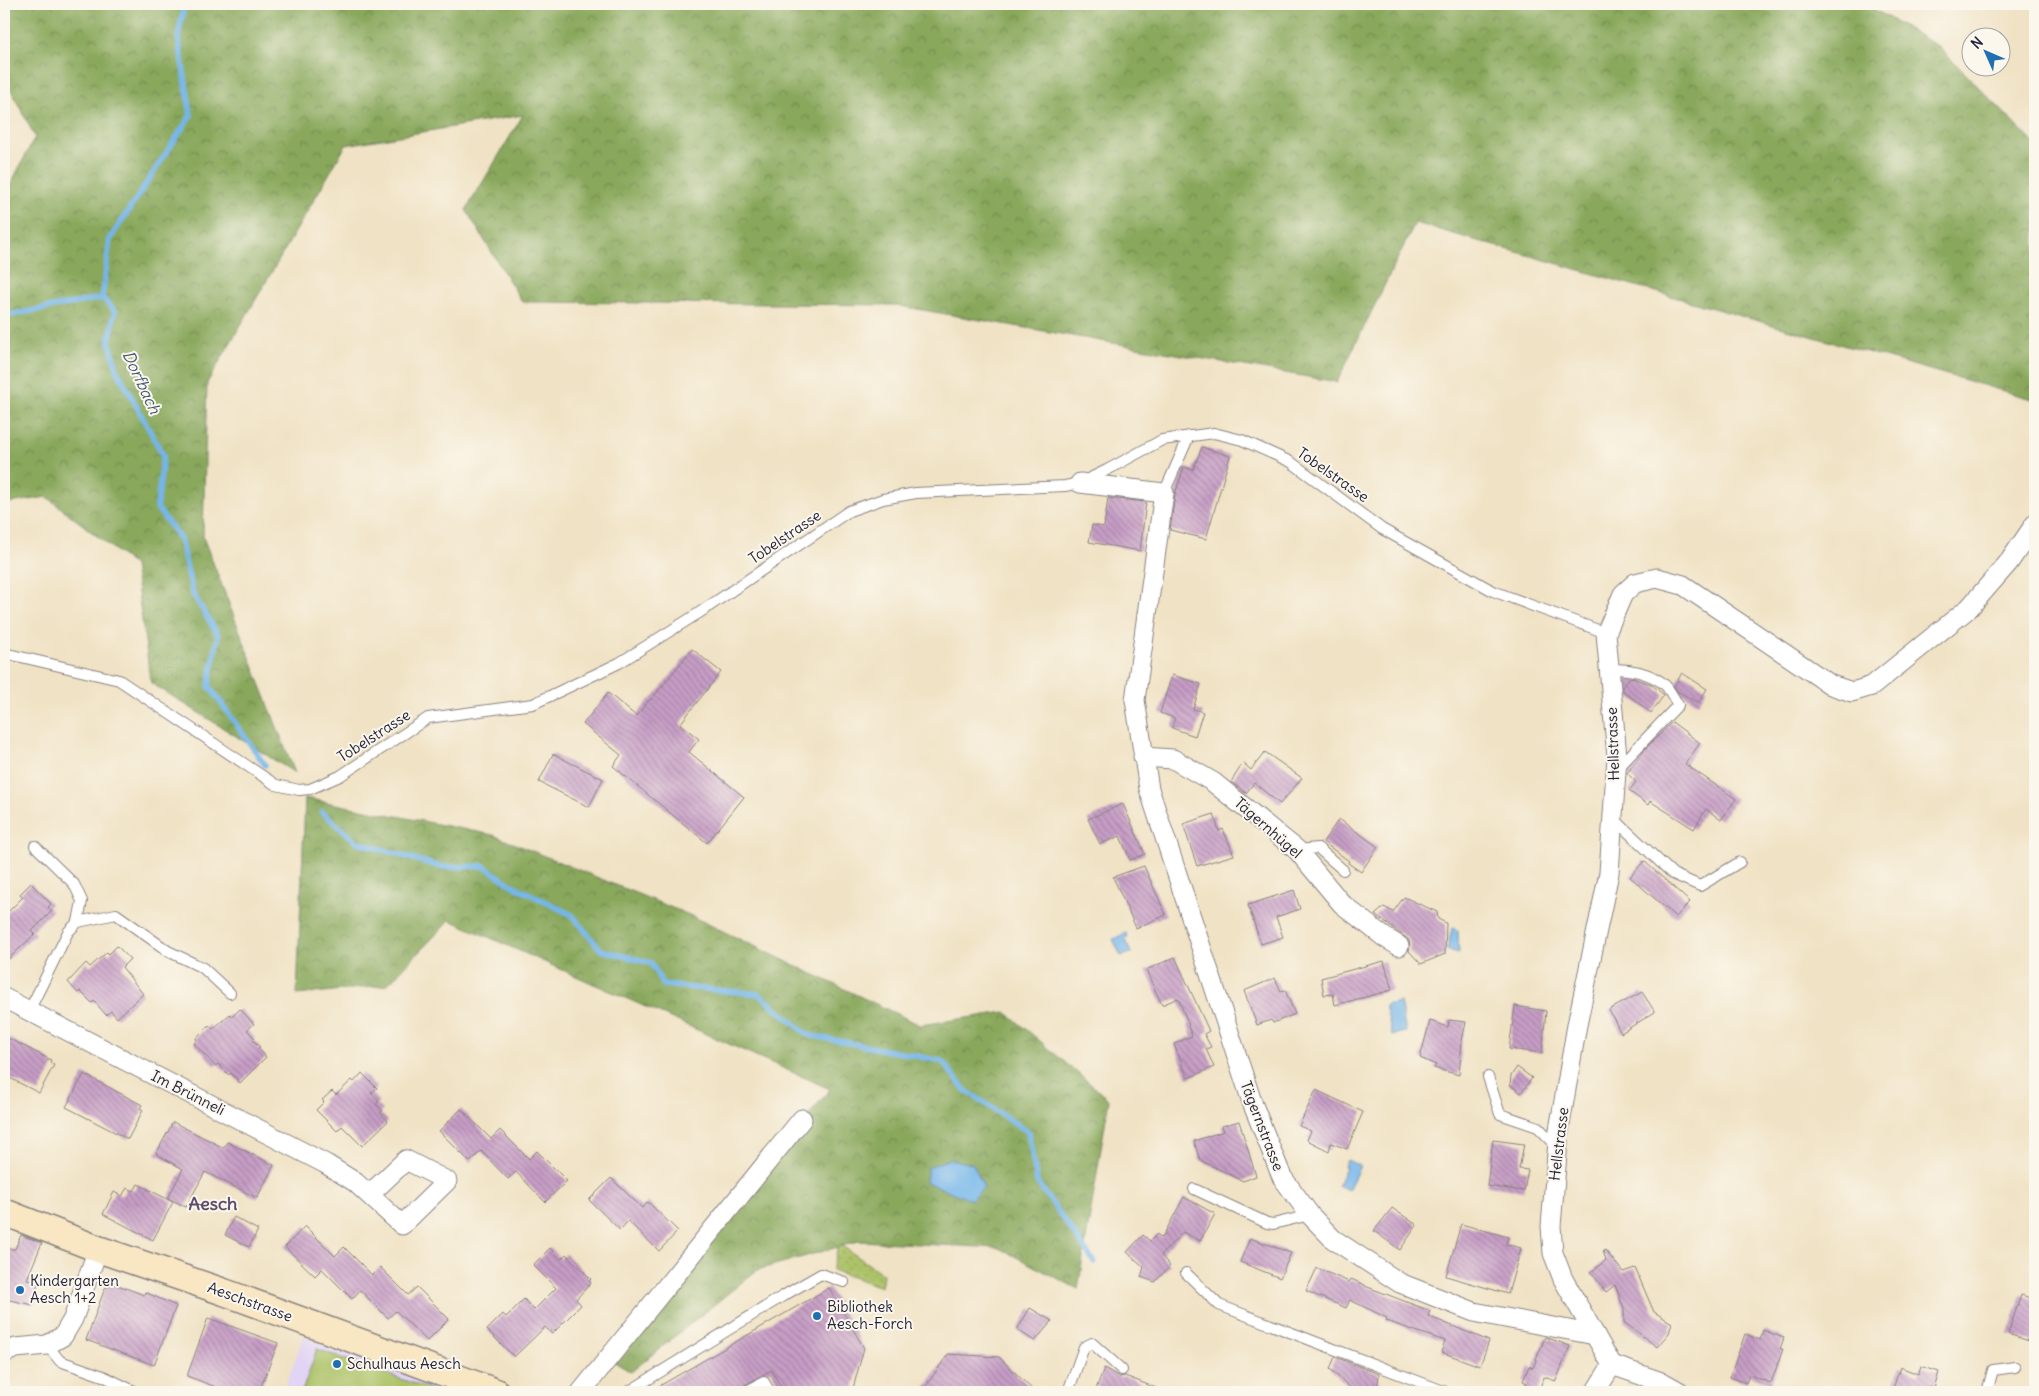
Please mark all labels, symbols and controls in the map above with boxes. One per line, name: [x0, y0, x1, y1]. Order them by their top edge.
north arrow: [1962, 28, 2012, 78]
text: N: [1967, 33, 1987, 53]
water label: Dorfbach: [119, 347, 166, 417]
street label: Tobelstrasse: [1294, 443, 1373, 506]
street label: Tobelstrasse: [745, 505, 825, 568]
street label: Tobelstrasse: [334, 705, 414, 766]
street label: Hellstrasse: [1602, 707, 1623, 781]
street label: Tägernhügel: [1230, 793, 1306, 862]
street label: Im Brünneli: [148, 1066, 228, 1119]
street label: Tägernstrasse: [1237, 1078, 1288, 1173]
street label: Hellstrasse: [1545, 1106, 1572, 1182]
district label: Aesch: [189, 1192, 238, 1215]
place label: Kindergarten Aesch 1+2: [30, 1271, 119, 1307]
street label: Aeschstrasse: [205, 1277, 295, 1326]
marker: Kindergarten Aesch 1+2: [14, 1284, 26, 1296]
place label: Bibliothek Aesch-Forch: [827, 1297, 913, 1333]
marker: Bibliothek Aesch-Forch: [811, 1310, 823, 1322]
place label: Schulhaus Aesch: [347, 1354, 461, 1373]
marker: Schulhaus Aesch: [331, 1358, 343, 1370]

